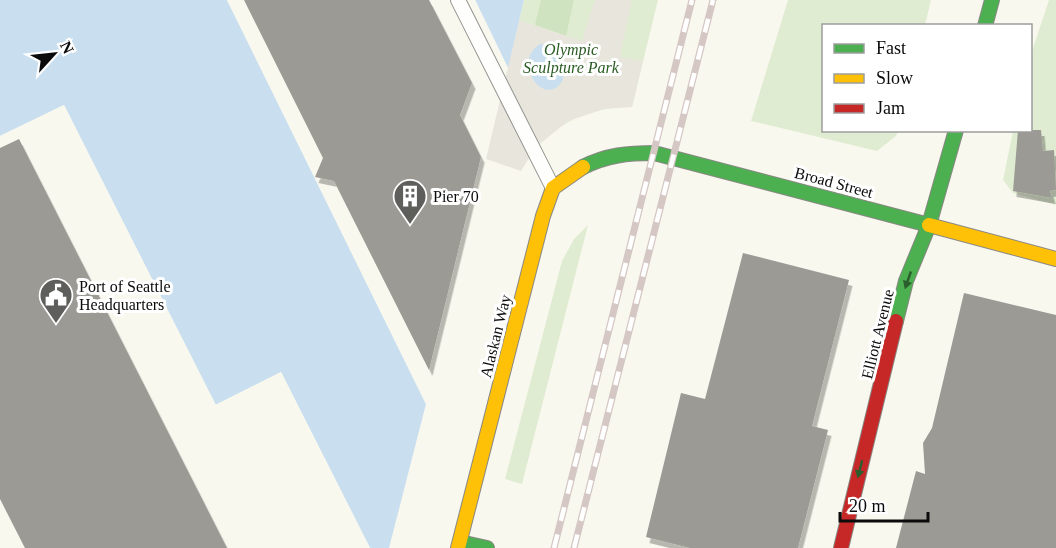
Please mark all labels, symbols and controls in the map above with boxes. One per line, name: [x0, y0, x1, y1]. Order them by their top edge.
north arrow: [24, 24, 84, 84]
legend: [822, 24, 1032, 132]
text: N: [57, 38, 77, 57]
text: Fast: [876, 38, 906, 58]
park label: Olympic Sculpture Park: [523, 41, 620, 77]
text: Slow: [876, 68, 913, 88]
text: Jam: [876, 98, 905, 118]
street label: Broad Street: [793, 164, 875, 201]
building icon: Pier 70: [392, 178, 428, 225]
place label: Pier 70: [433, 188, 479, 205]
one-way arrow: [902, 271, 912, 289]
public building icon: Port of Seattle Headquarters: [38, 277, 74, 324]
place label: Port of Seattle Headquarters: [79, 278, 171, 314]
street label: Elliott Avenue: [858, 288, 897, 381]
street label: Alaskan Way: [477, 293, 515, 380]
one-way arrow: [855, 460, 865, 478]
scale bar: [840, 485, 928, 523]
text: 20 m: [849, 496, 886, 516]

